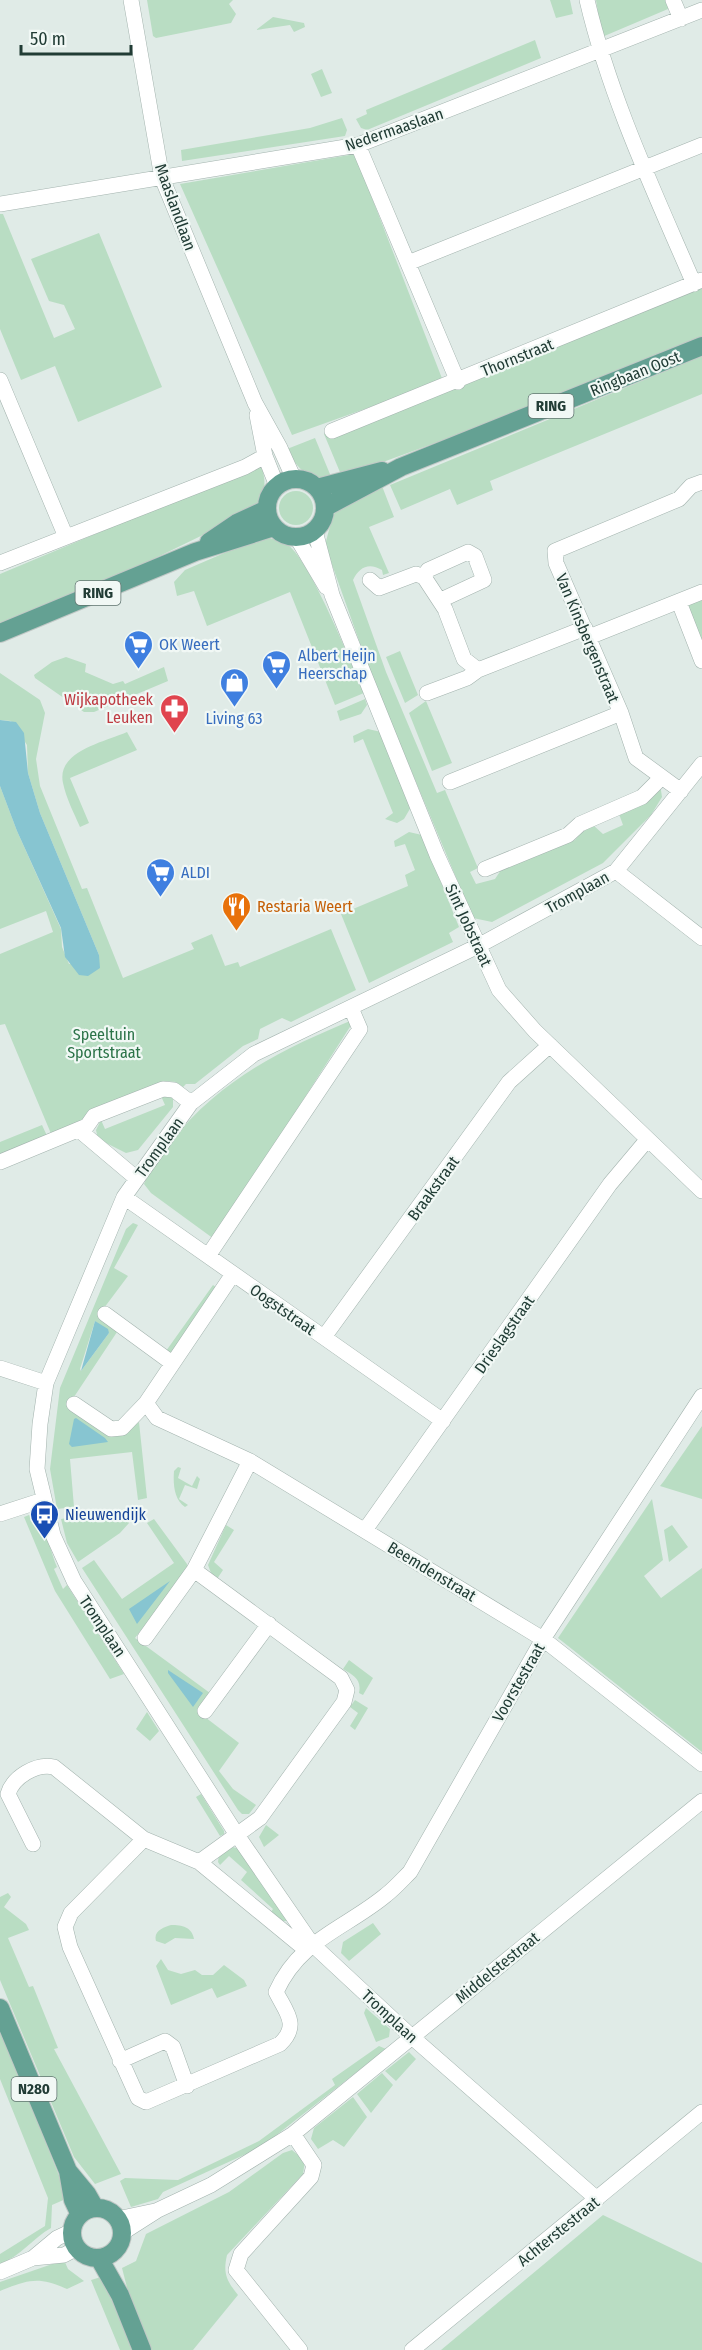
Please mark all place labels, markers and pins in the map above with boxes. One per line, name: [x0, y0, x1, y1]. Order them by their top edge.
supermarket icon: OK Weert: [122, 628, 154, 670]
place label: OK Weert: [159, 635, 220, 654]
place label: Albert Heijn Heerschap: [298, 646, 376, 683]
supermarket icon: Albert Heijn Heerschap: [261, 648, 293, 690]
shop icon: Living 63: [218, 666, 250, 708]
place label: Wijkapotheek Leuken: [64, 690, 154, 727]
pharmacy icon: Wijkapotheek Leuken: [158, 692, 190, 734]
place label: Living 63: [205, 709, 263, 728]
supermarket icon: ALDI: [144, 856, 176, 898]
place label: ALDI: [181, 863, 210, 882]
restaurant icon: Restaria Weert: [220, 890, 252, 932]
place label: Restaria Weert: [257, 897, 354, 916]
bus stop icon: Nieuwendijk: [28, 1498, 60, 1540]
place label: Nieuwendijk: [65, 1505, 146, 1524]

